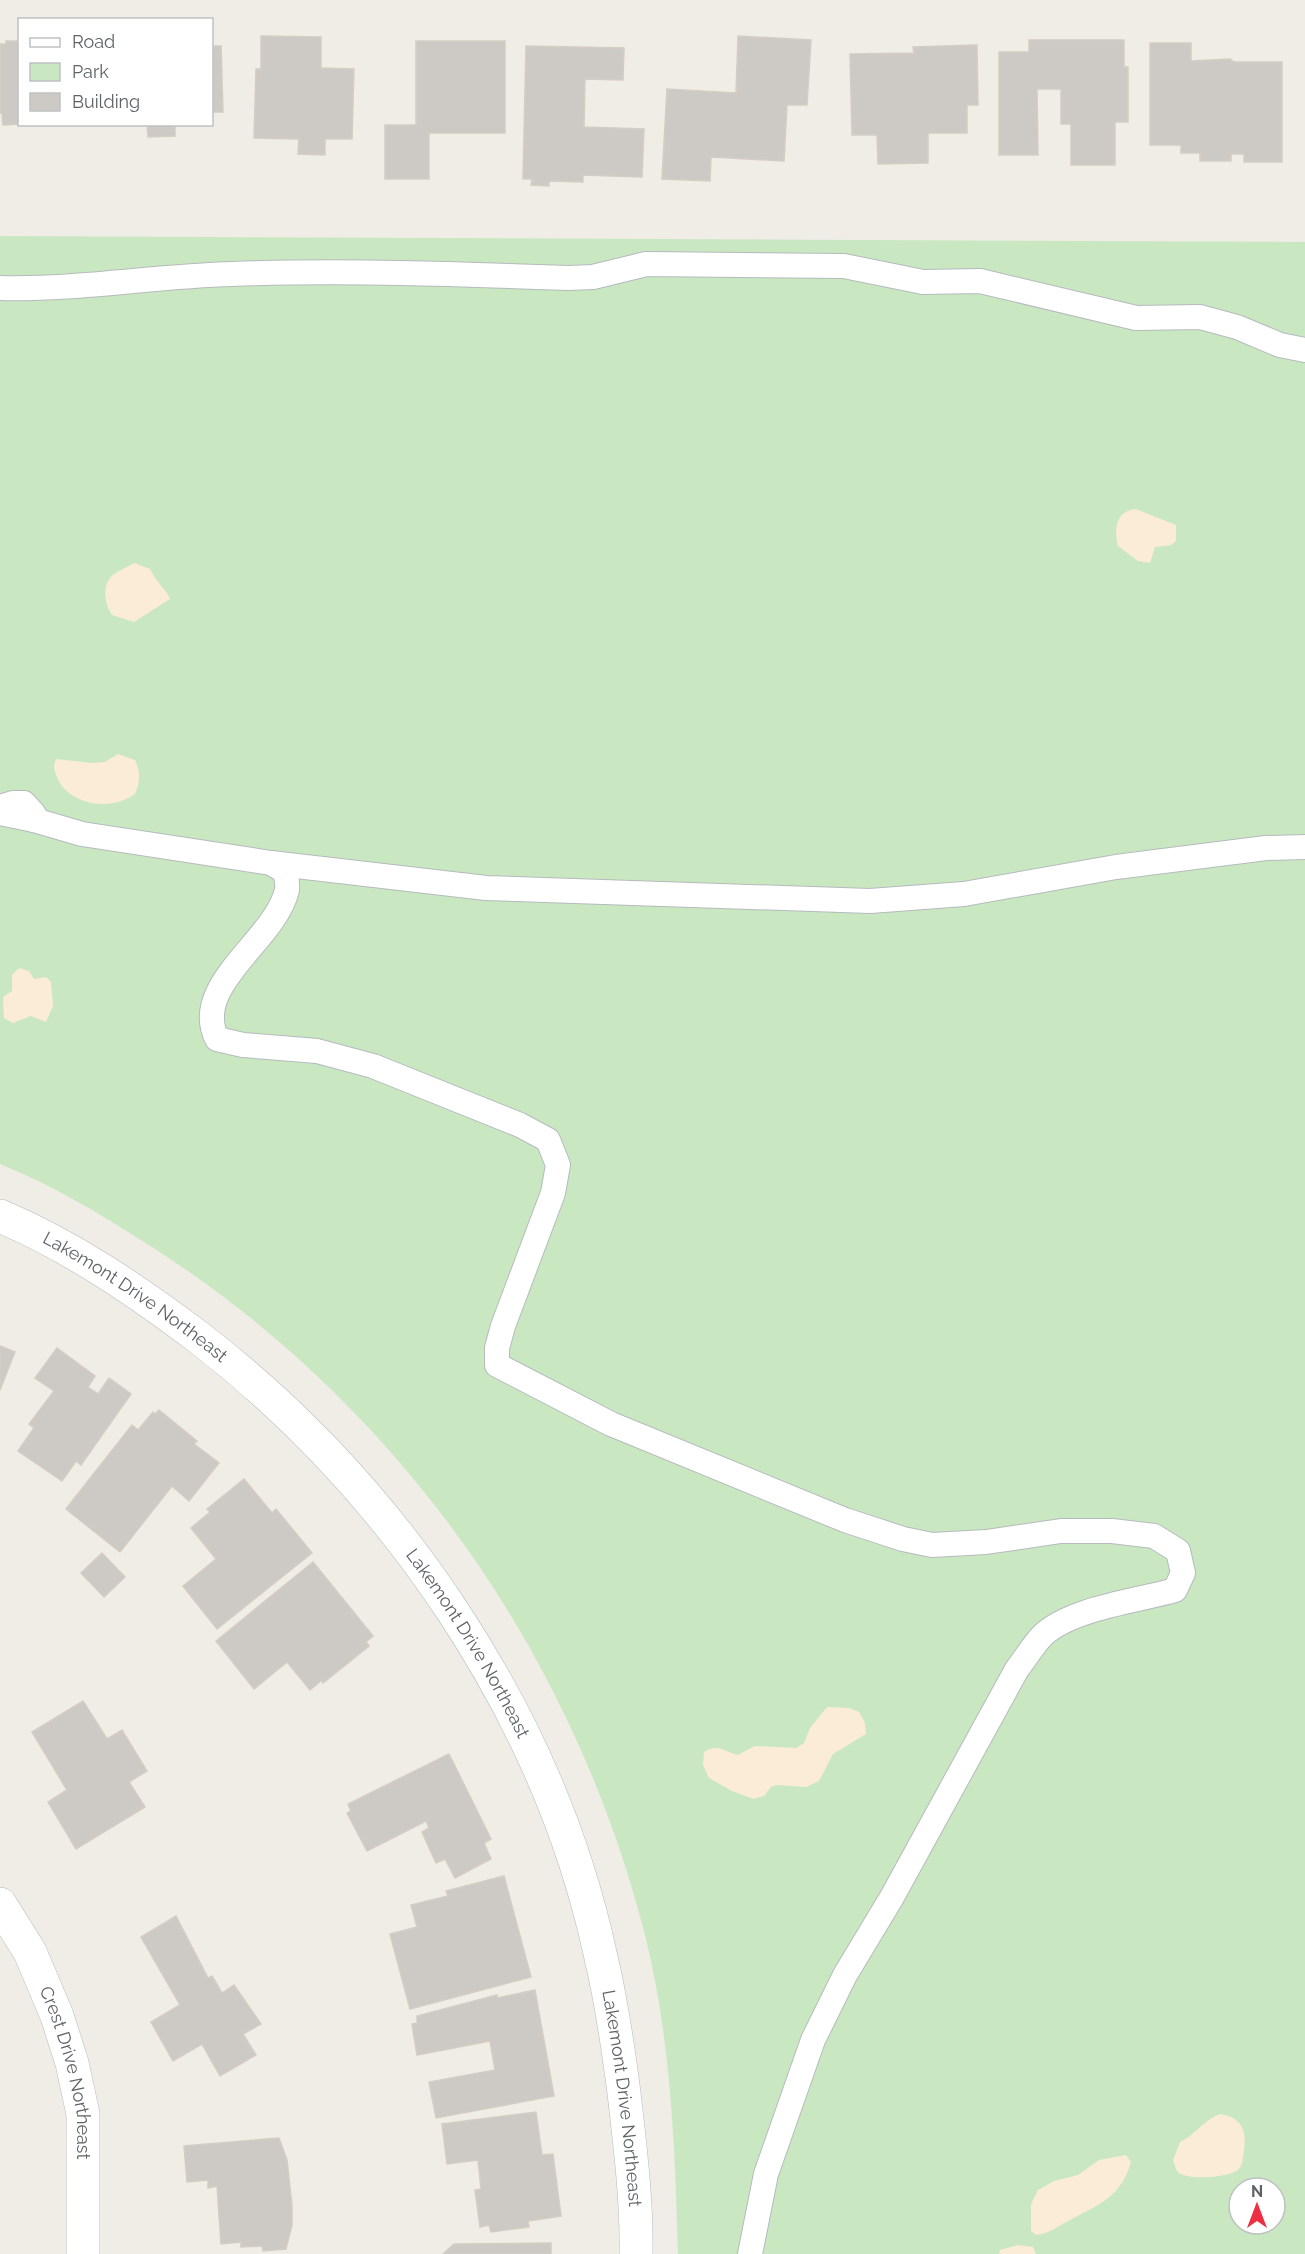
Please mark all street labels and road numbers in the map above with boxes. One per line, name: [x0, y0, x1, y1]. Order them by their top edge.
street label: Lakemont Drive Northeast: [40, 1227, 232, 1366]
street label: Lakemont Drive Northeast: [402, 1544, 534, 1741]
street label: Crest Drive Northeast: [36, 1983, 94, 2160]
street label: Lakemont Drive Northeast: [598, 1988, 646, 2207]

